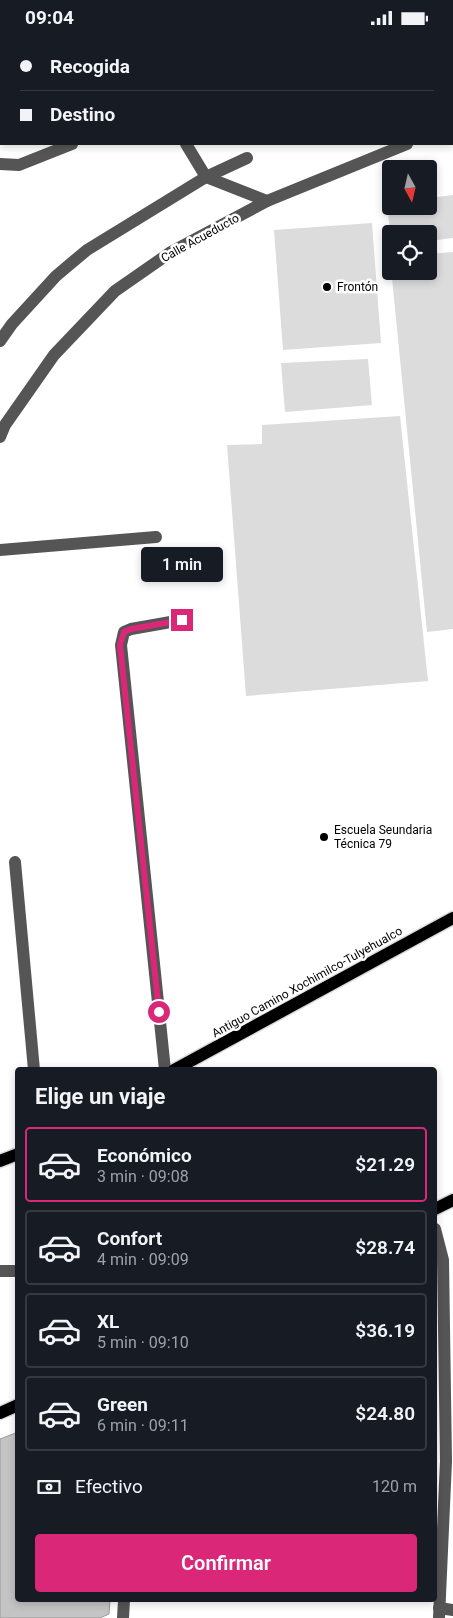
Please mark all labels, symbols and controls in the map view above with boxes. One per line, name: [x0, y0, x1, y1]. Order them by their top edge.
text: 09:04: [25, 6, 74, 29]
text: Recogida: [50, 55, 130, 78]
text: Destino: [50, 103, 115, 126]
north arrow: [382, 160, 438, 215]
map controls: [382, 160, 437, 280]
street label: Calle Acueducto: [159, 211, 242, 265]
button: locate: [382, 225, 437, 280]
place label: Frontón: [337, 280, 378, 294]
marker: Frontón: [321, 281, 333, 293]
callout: 1 min: [141, 547, 223, 583]
text: 1 min: [162, 555, 202, 574]
route end: [171, 609, 193, 631]
place label: Escuela Seundaria Técnica 79: [334, 823, 432, 851]
marker: Escuela Seundaria Técnica 79: [318, 831, 330, 843]
street label: Antiguo Camino Xochimilco-Tulyehualco: [209, 924, 405, 1040]
route start: [148, 1001, 170, 1023]
text: Elige un viaje: [35, 1084, 165, 1109]
icon: car: [37, 1142, 82, 1187]
text: Económico: [97, 1144, 192, 1167]
text: $21.29: [355, 1153, 415, 1176]
text: 3 min · 09:08: [97, 1167, 189, 1186]
icon: car: [37, 1225, 82, 1270]
text: Confort: [97, 1227, 162, 1250]
text: $28.74: [355, 1236, 415, 1259]
text: 4 min · 09:09: [97, 1250, 189, 1269]
icon: car: [37, 1308, 82, 1353]
text: XL: [97, 1310, 119, 1333]
text: $36.19: [355, 1319, 415, 1342]
text: 5 min · 09:10: [97, 1333, 189, 1352]
icon: car: [37, 1391, 82, 1436]
text: Green: [97, 1393, 148, 1416]
text: $24.80: [355, 1402, 415, 1425]
text: 6 min · 09:11: [97, 1416, 189, 1435]
icon: cash: [35, 1473, 63, 1501]
text: Efectivo: [75, 1475, 143, 1498]
text: 120 m: [372, 1477, 417, 1496]
button: Confirmar: [35, 1534, 417, 1592]

